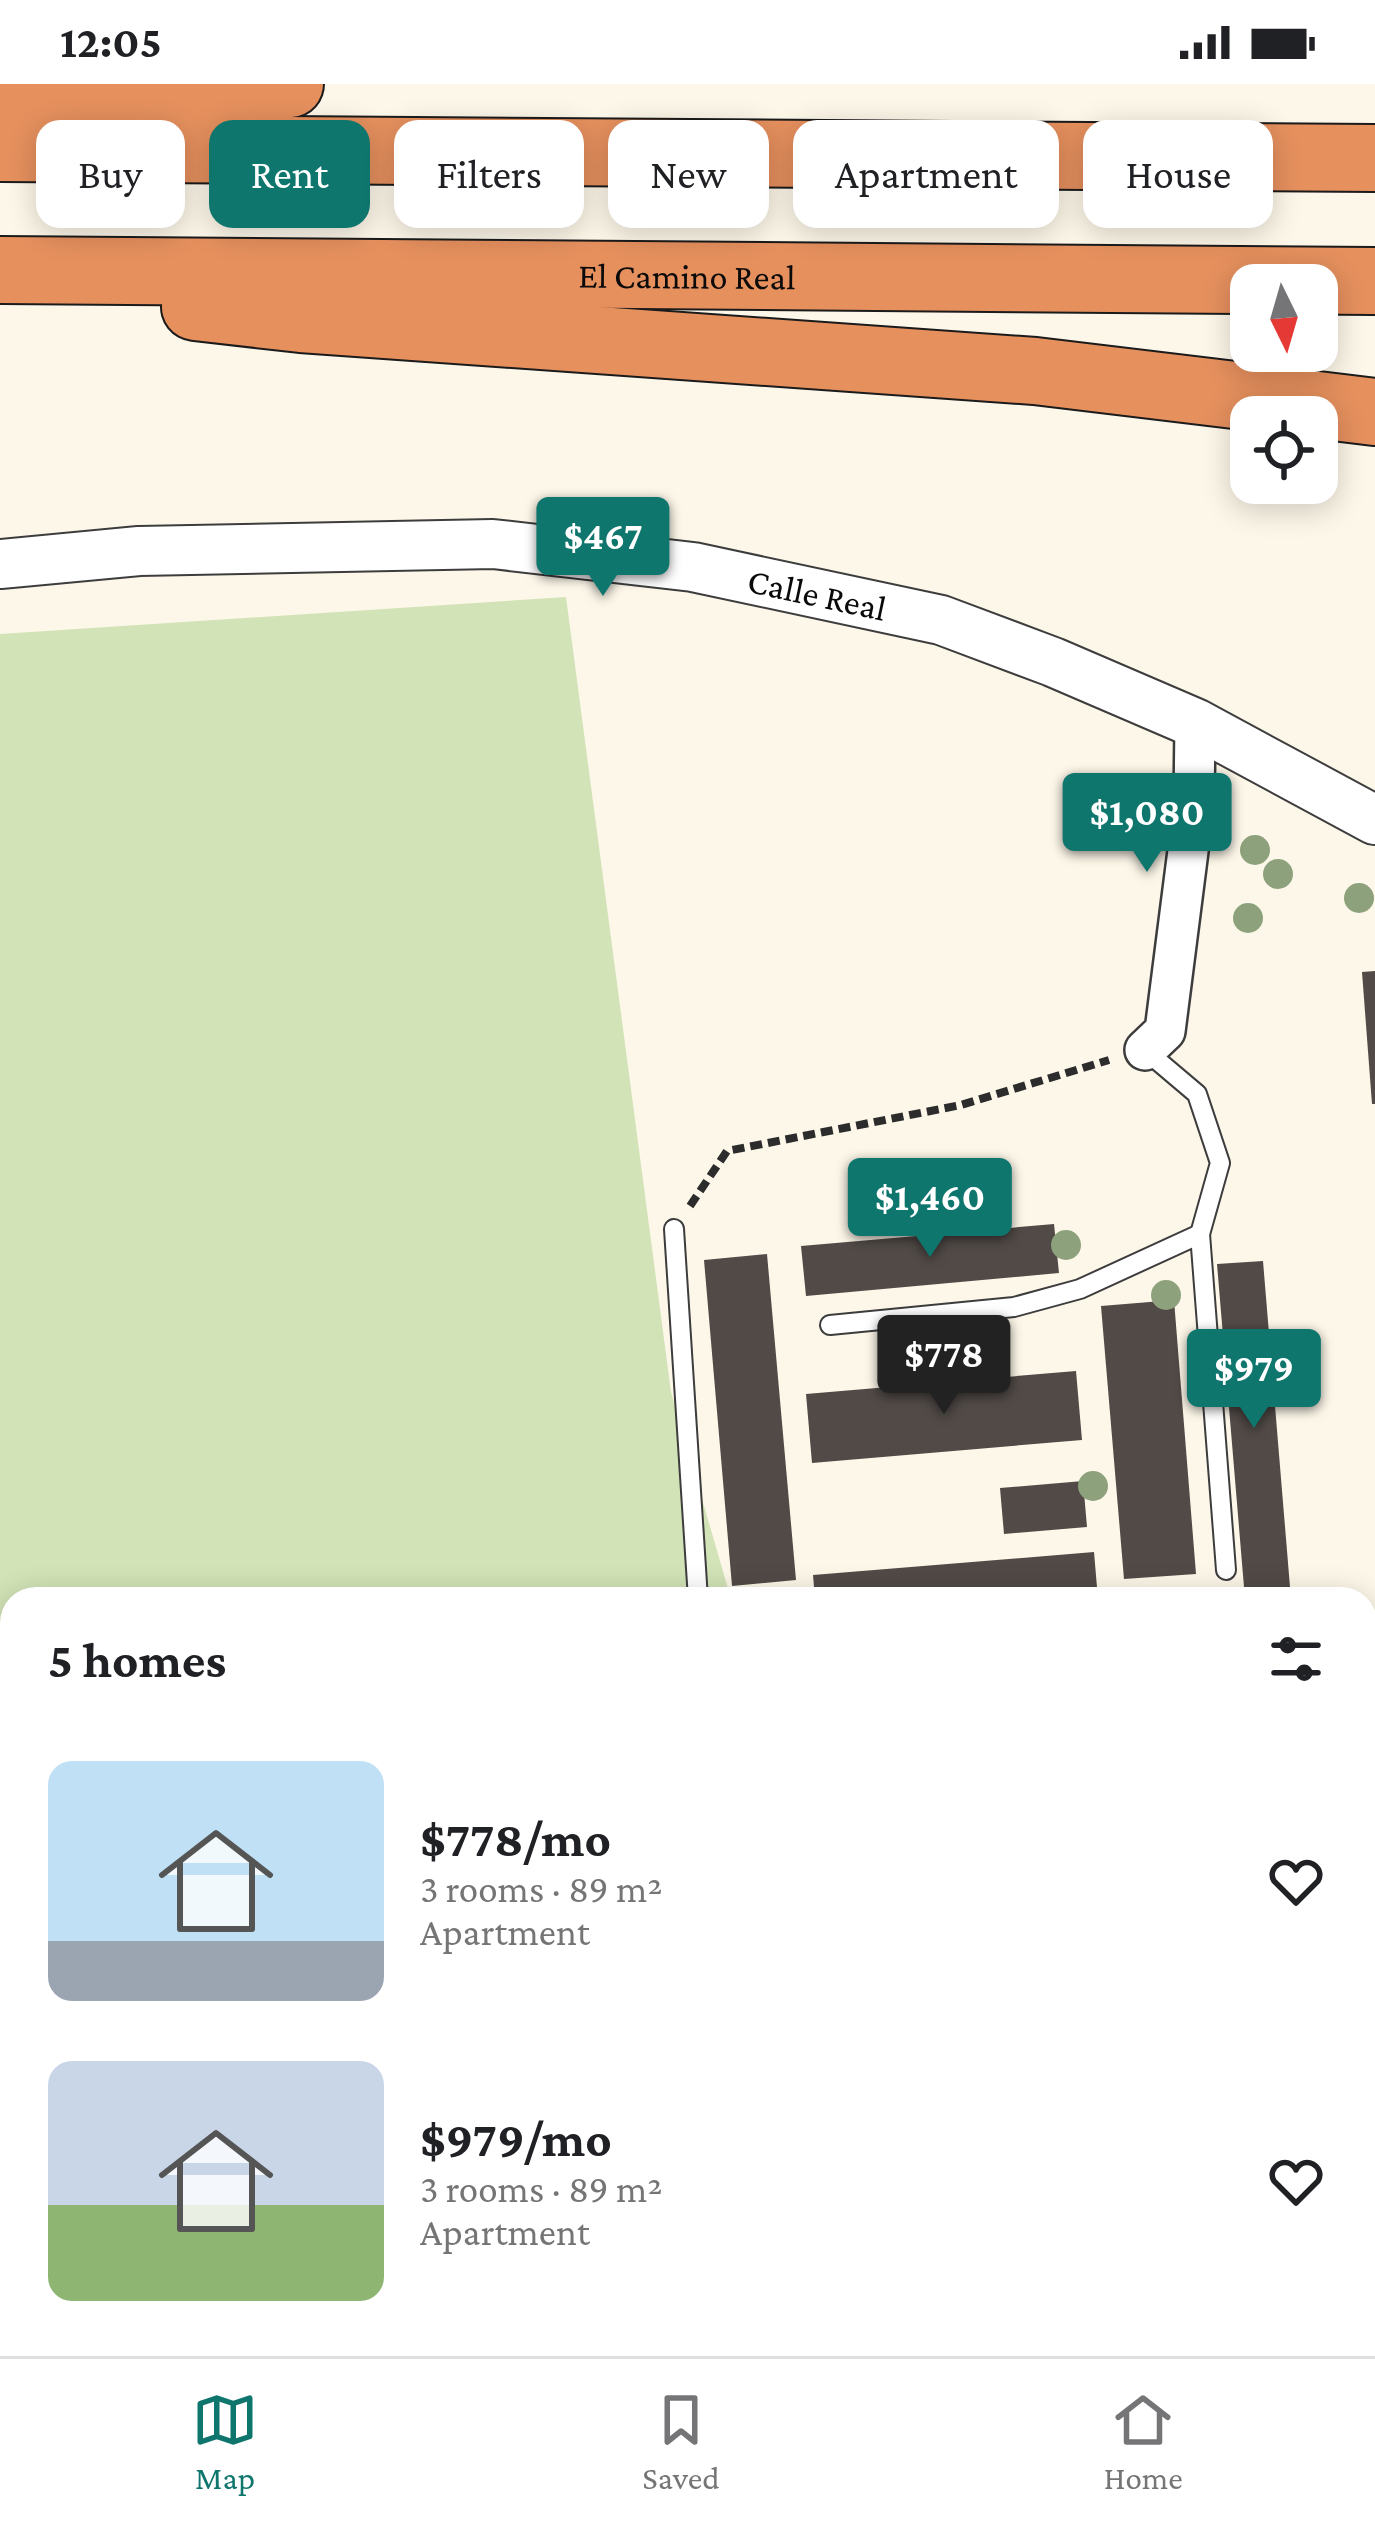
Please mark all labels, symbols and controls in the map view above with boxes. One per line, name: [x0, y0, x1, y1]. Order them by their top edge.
text: 12:05: [60, 17, 162, 67]
chip: Buy: [36, 120, 185, 228]
chip: Rent: [209, 120, 370, 228]
chip: Filters: [394, 120, 584, 228]
chip: New: [608, 120, 769, 228]
chip: Apartment: [793, 120, 1059, 228]
chip: House: [1083, 120, 1273, 228]
street label: El Camino Real: [578, 256, 796, 297]
north arrow: [1230, 264, 1338, 372]
map controls: [1230, 264, 1338, 504]
button: locate: [1230, 396, 1338, 504]
pin: $467: [532, 497, 674, 599]
text: $467: [563, 514, 643, 557]
street label: Calle Real: [744, 560, 890, 629]
pin: $1,080: [1049, 773, 1245, 875]
text: $1,080: [1090, 790, 1204, 833]
pin: $1,460: [832, 1158, 1028, 1260]
text: $1,460: [875, 1175, 985, 1218]
pin: $778: [873, 1315, 1015, 1417]
pin: $979: [1183, 1329, 1325, 1431]
text: $778: [904, 1332, 984, 1375]
text: $979: [1214, 1346, 1294, 1389]
icon: filters: [1263, 1626, 1329, 1692]
text: 5 homes: [48, 1631, 226, 1688]
icon: home: [144, 1809, 288, 1953]
text: $778/mo: [420, 1810, 611, 1867]
icon: heart: [1263, 1848, 1329, 1914]
text: 3 rooms · 89 m²: [420, 1867, 663, 1910]
text: Apartment: [420, 1910, 590, 1953]
icon: home: [144, 2109, 288, 2253]
text: $979/mo: [420, 2110, 612, 2167]
icon: heart: [1263, 2148, 1329, 2214]
text: 3 rooms · 89 m²: [420, 2167, 663, 2210]
text: Apartment: [420, 2210, 590, 2253]
tab: Map: [192, 2387, 258, 2496]
tab: Saved: [642, 2387, 720, 2496]
tab: Home: [1104, 2387, 1183, 2496]

